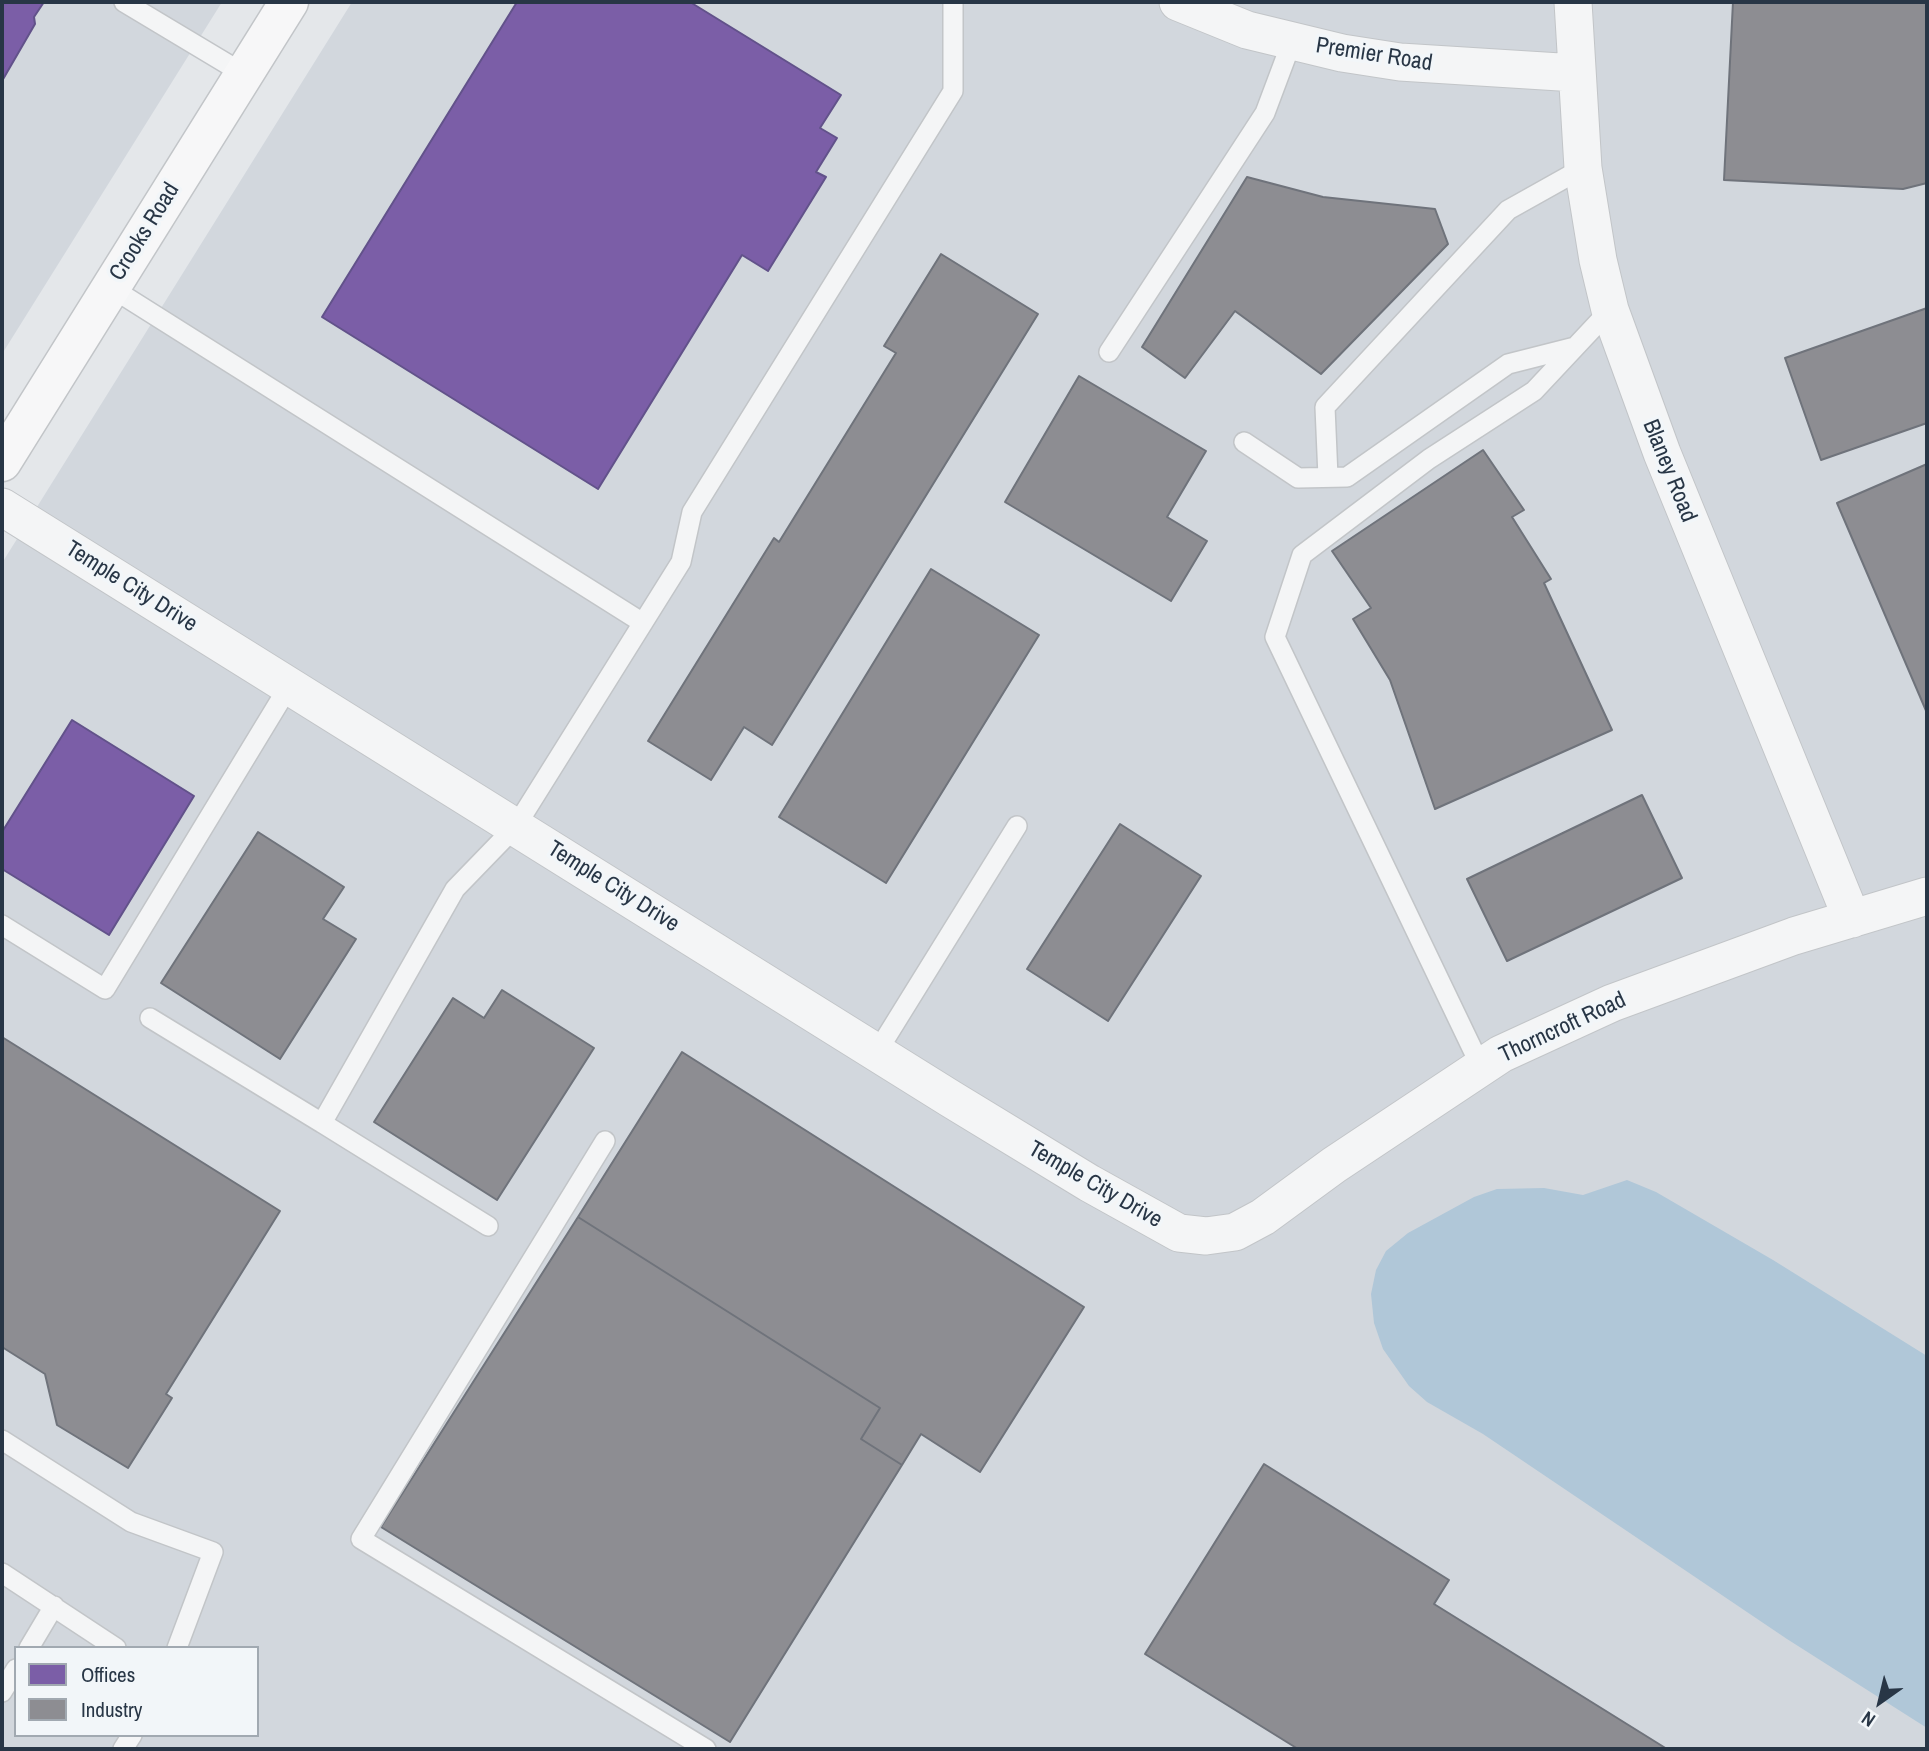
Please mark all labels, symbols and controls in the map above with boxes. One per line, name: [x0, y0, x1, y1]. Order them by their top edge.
street label: Premier Road: [1314, 32, 1434, 78]
street label: Crooks Road: [104, 178, 186, 286]
street label: Blaney Road: [1636, 416, 1702, 526]
street label: Temple City Drive: [60, 536, 202, 638]
street label: Temple City Drive: [542, 836, 684, 938]
street label: Thorncroft Road: [1495, 987, 1631, 1069]
street label: Temple City Drive: [1023, 1136, 1167, 1234]
legend: [14, 1646, 259, 1737]
text: Offices: [81, 1660, 135, 1689]
north arrow: [1845, 1667, 1915, 1737]
text: Industry: [81, 1695, 142, 1724]
text: N: [1856, 1705, 1880, 1733]

